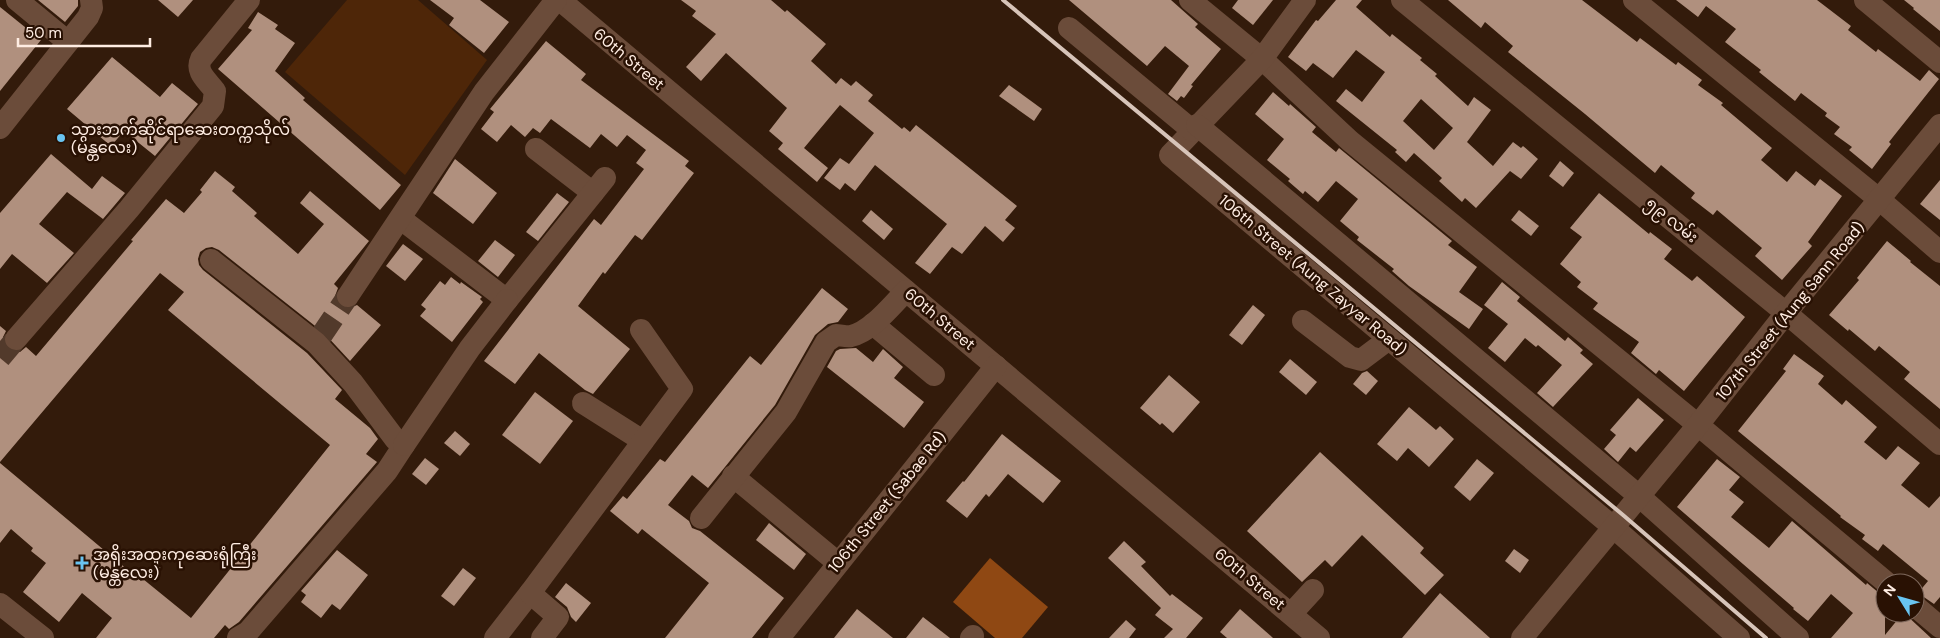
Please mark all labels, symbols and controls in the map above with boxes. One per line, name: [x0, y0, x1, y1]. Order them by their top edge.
scale bar: [18, 15, 150, 47]
text: 50 m: [25, 23, 62, 43]
street label: 60th Street: [589, 23, 669, 95]
place label: သွားဘက်ဆိုင်ရာဆေးတက္ကသိုလ် (မန္တလေး): [71, 118, 290, 161]
marker: သွားဘက်ဆိုင်ရာဆေးတက္ကသိုလ် (မန္တလေး): [55, 132, 67, 144]
street label: 106th Street (Aung Zayyar Road): [1215, 190, 1411, 360]
street label: ၅၉ လမ်း: [1640, 192, 1703, 250]
street label: 107th Street (Aung Sann Road): [1711, 217, 1869, 405]
street label: 60th Street: [900, 283, 980, 355]
street label: 106th Street (Sabae Rd): [823, 427, 951, 577]
place label: အရိုးအထူးကုဆေးရုံကြီး (မန္တလေး): [93, 543, 257, 586]
street label: 60th Street: [1210, 543, 1290, 615]
marker: အရိုးအထူးကုဆေးရုံကြီး (မန္တလေး): [75, 556, 89, 570]
north arrow: [1875, 573, 1925, 623]
text: N: [1879, 581, 1900, 600]

